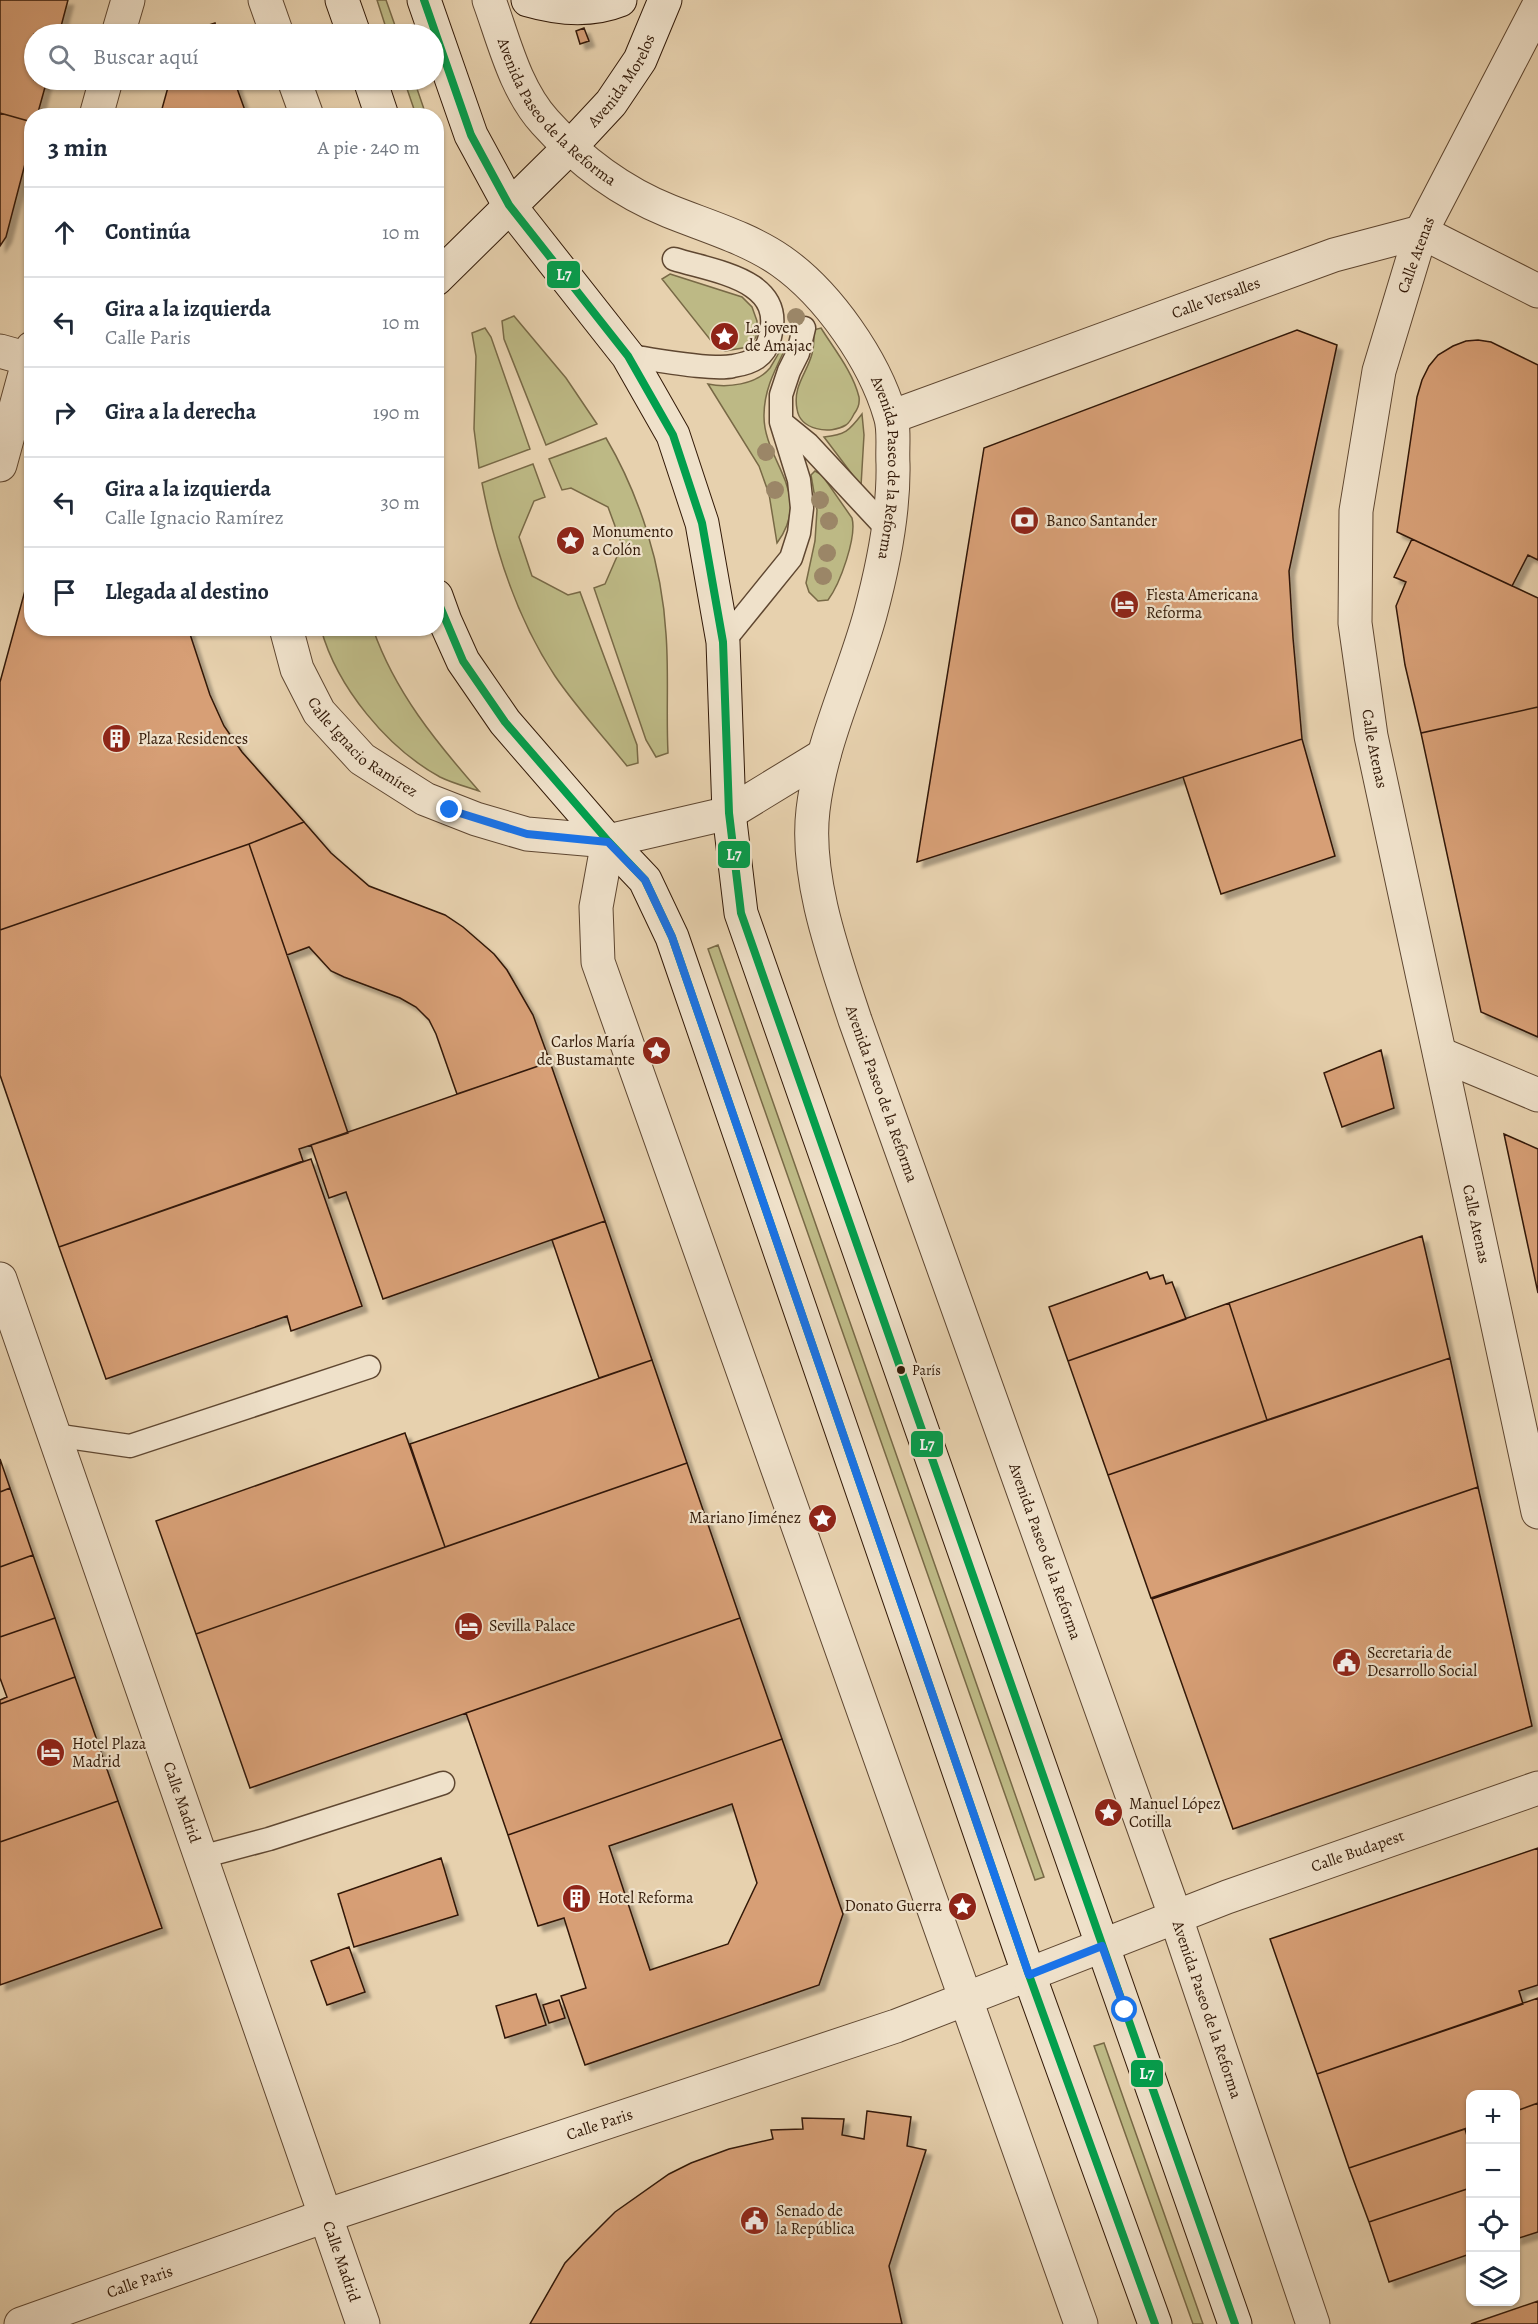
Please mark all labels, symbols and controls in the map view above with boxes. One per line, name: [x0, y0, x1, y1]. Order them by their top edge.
search box: [24, 24, 444, 90]
street label: Avenida Morelos: [582, 31, 661, 133]
street label: Avenida Paseo de la Reforma: [491, 34, 621, 191]
icon: search: [45, 41, 78, 74]
text: Buscar aquí: [93, 42, 199, 72]
text: 3 min: [48, 130, 108, 165]
text: A pie · 240 m: [318, 134, 420, 161]
street label: Calle Atenas: [1392, 214, 1440, 296]
icon: ahead: [48, 216, 81, 249]
text: Continúa: [105, 217, 191, 247]
text: 10 m: [382, 219, 420, 246]
line badge: L7: [546, 260, 581, 289]
text: L7: [556, 264, 572, 286]
street label: Calle Versalles: [1169, 272, 1263, 324]
text: Gira a la izquierda: [105, 294, 271, 324]
icon: left: [48, 306, 81, 339]
text: 10 m: [382, 309, 420, 336]
place label: La joven de Amajac: [745, 317, 812, 357]
place icon: La joven de Amajac: [708, 321, 740, 353]
text: Calle Paris: [105, 324, 191, 351]
street label: Avenida Paseo de la Reforma: [865, 372, 904, 562]
icon: right: [48, 396, 81, 429]
text: Gira a la derecha: [105, 397, 256, 427]
text: 190 m: [373, 399, 420, 426]
text: Gira a la izquierda: [105, 474, 271, 504]
icon: left: [48, 486, 81, 519]
text: 30 m: [380, 489, 420, 516]
text: Calle Ignacio Ramírez: [105, 504, 284, 531]
bank icon: Banco Santander: [1009, 505, 1041, 537]
place label: Banco Santander: [1046, 510, 1157, 532]
place label: Monumento a Colón: [592, 521, 673, 561]
place icon: Monumento a Colón: [555, 525, 587, 557]
icon: arrive: [48, 576, 81, 609]
text: Llegada al destino: [105, 577, 269, 607]
place label: Fiesta Americana Reforma: [1146, 584, 1259, 624]
hotel icon: Fiesta Americana Reforma: [1109, 588, 1141, 620]
street label: Calle Ignacio Ramírez: [302, 693, 422, 803]
street label: Calle Atenas: [1356, 708, 1393, 790]
building icon: Plaza Residences: [101, 723, 133, 755]
place label: Plaza Residences: [138, 728, 248, 750]
route end: [436, 796, 462, 822]
line badge: L7: [717, 840, 751, 869]
text: L7: [726, 844, 742, 866]
street label: Avenida Paseo de la Reforma: [840, 1002, 923, 1186]
place label: Carlos María de Bustamante: [537, 1031, 636, 1071]
place icon: Carlos María de Bustamante: [640, 1035, 672, 1067]
street label: Calle Atenas: [1457, 1183, 1495, 1266]
place label: París: [912, 1361, 941, 1380]
marker: París: [895, 1364, 907, 1376]
line badge: L7: [910, 1430, 944, 1458]
text: L7: [919, 1434, 935, 1456]
street label: Avenida Paseo de la Reforma: [1003, 1459, 1087, 1643]
place icon: Mariano Jiménez: [806, 1502, 838, 1534]
place label: Mariano Jiménez: [689, 1507, 801, 1529]
hotel icon: Sevilla Palace: [452, 1610, 484, 1642]
place label: Sevilla Palace: [489, 1615, 575, 1637]
place label: Secretaria de Desarrollo Social: [1367, 1642, 1477, 1682]
public building icon: Secretaria de Desarrollo Social: [1330, 1646, 1362, 1678]
place label: Hotel Plaza Madrid: [72, 1733, 147, 1773]
hotel icon: Hotel Plaza Madrid: [35, 1737, 67, 1769]
street label: Calle Madrid: [158, 1759, 206, 1846]
place label: Manuel López Cotilla: [1129, 1793, 1221, 1833]
place icon: Manuel López Cotilla: [1092, 1797, 1124, 1829]
street label: Calle Budapest: [1308, 1825, 1407, 1878]
building icon: Hotel Reforma: [561, 1882, 593, 1914]
place label: Hotel Reforma: [598, 1887, 694, 1909]
place icon: Donato Guerra: [947, 1890, 979, 1922]
place label: Donato Guerra: [844, 1895, 943, 1917]
street label: Avenida Paseo de la Reforma: [1166, 1917, 1247, 2102]
route start: [1111, 1996, 1137, 2022]
line badge: L7: [1130, 2059, 1164, 2088]
text: L7: [1139, 2063, 1155, 2085]
map controls: [1466, 2090, 1520, 2306]
button: +: [1466, 2090, 1520, 2144]
street label: Calle Paris: [564, 2103, 636, 2146]
button: −: [1466, 2144, 1520, 2198]
button: locate: [1466, 2198, 1520, 2252]
place label: Senado de la República: [776, 2200, 855, 2240]
public building icon: Senado de la República: [739, 2204, 771, 2236]
street label: Calle Madrid: [317, 2218, 366, 2305]
button: layers: [1466, 2252, 1520, 2306]
street label: Calle Paris: [104, 2260, 176, 2304]

